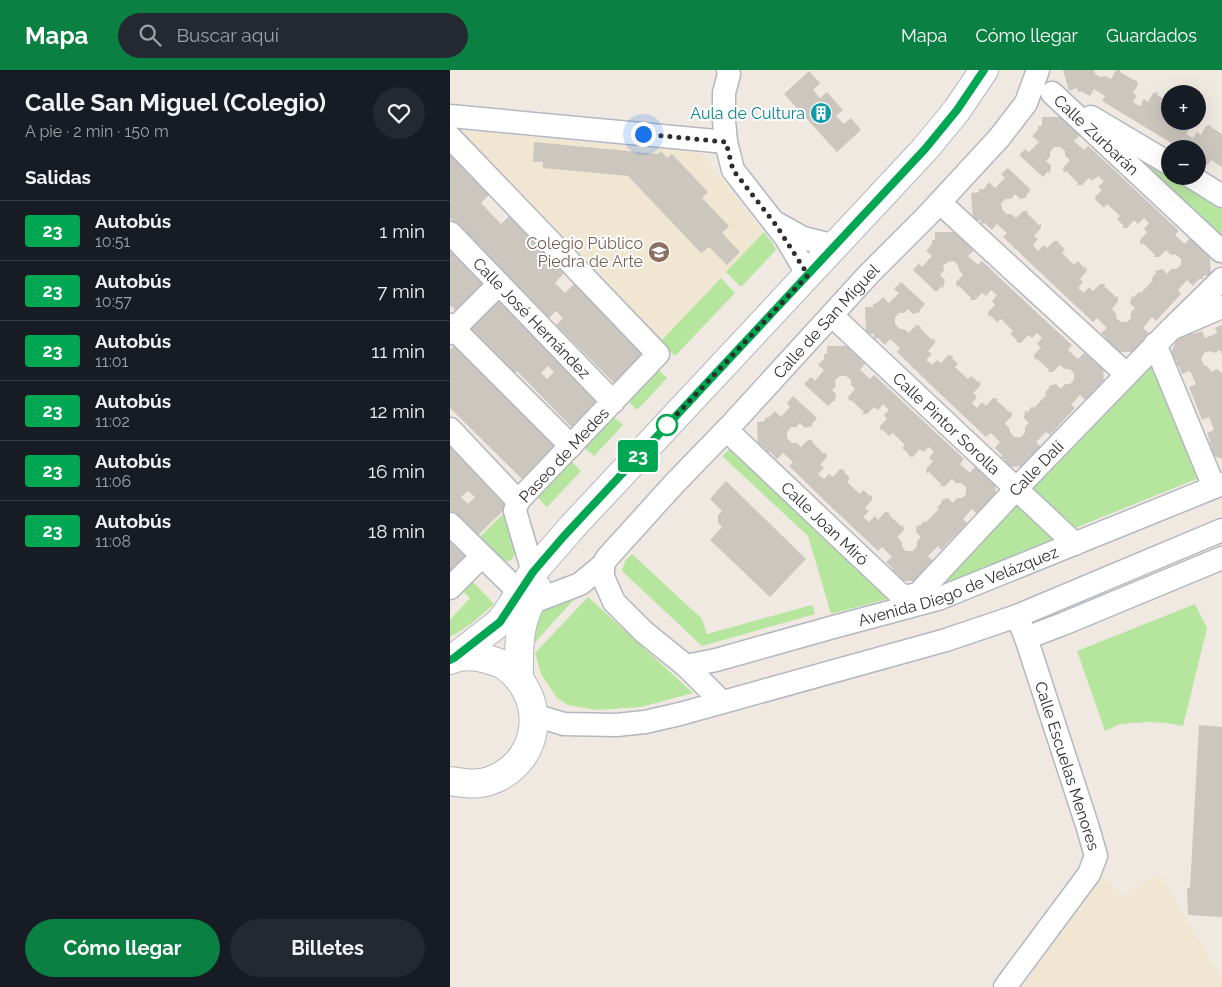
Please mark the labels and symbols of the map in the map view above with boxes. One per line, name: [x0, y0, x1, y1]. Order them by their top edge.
street label: Calle Zurbarán: [1050, 90, 1143, 179]
building icon: Aula de Cultura: [809, 101, 833, 125]
place label: Aula de Cultura: [690, 104, 805, 123]
your location: [631, 122, 656, 147]
place label: Colegio Público Piedra de Arte: [526, 234, 643, 271]
school or university icon: Colegio Público Piedra de Arte: [647, 240, 671, 264]
street label: Calle José Hernández: [469, 253, 595, 383]
street label: Calle de San Miguel: [769, 260, 883, 382]
street label: Calle Pintor Sorolla: [889, 368, 1004, 478]
street label: Paseo de Medes: [515, 403, 613, 506]
unlabelled marker: [656, 414, 678, 436]
street label: Calle Dalí: [1005, 436, 1068, 500]
line badge: 23: [616, 440, 660, 472]
street label: Calle Joan Miró: [777, 477, 873, 569]
street label: Avenida Diego de Velázquez: [856, 542, 1061, 630]
street label: Calle Escuelas Menores: [1031, 679, 1103, 853]

